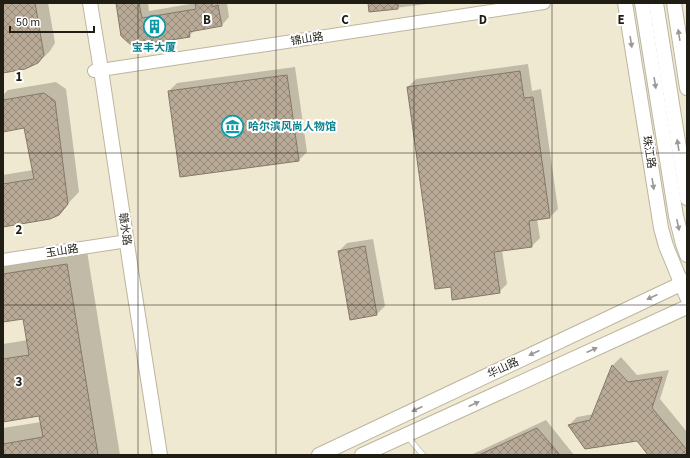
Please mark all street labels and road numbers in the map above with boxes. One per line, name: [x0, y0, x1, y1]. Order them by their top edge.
street label: 锦山路: [290, 29, 324, 49]
street label: 珠江路: [639, 135, 659, 169]
street label: 赣水路: [115, 212, 135, 246]
street label: 玉山路: [45, 241, 79, 261]
street label: 华山路: [485, 354, 521, 382]

